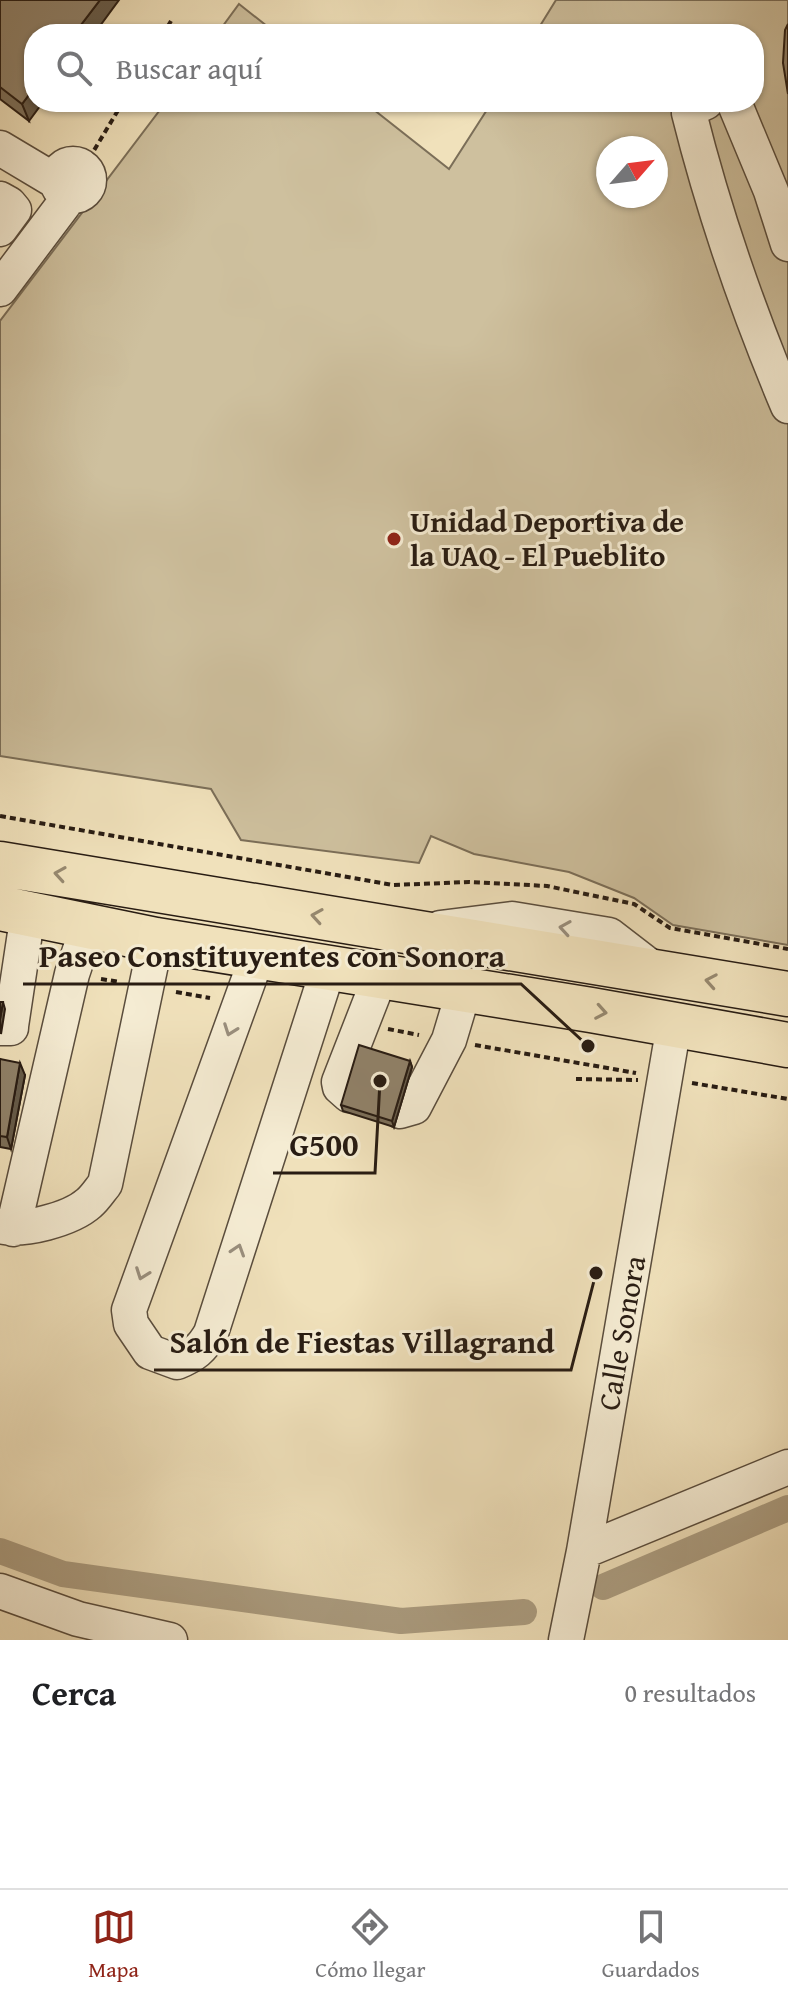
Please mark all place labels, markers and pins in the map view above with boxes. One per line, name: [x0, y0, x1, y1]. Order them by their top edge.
place label: Unidad Deportiva de la UAQ - El Pueblito: [410, 499, 684, 577]
marker: Unidad Deportiva de la UAQ - El Pueblito: [385, 530, 403, 548]
callout: Paseo Constituyentes con Sonora: [23, 928, 521, 984]
callout: G500: [273, 1117, 375, 1173]
callout: Salón de Fiestas Villagrand: [154, 1314, 571, 1370]

